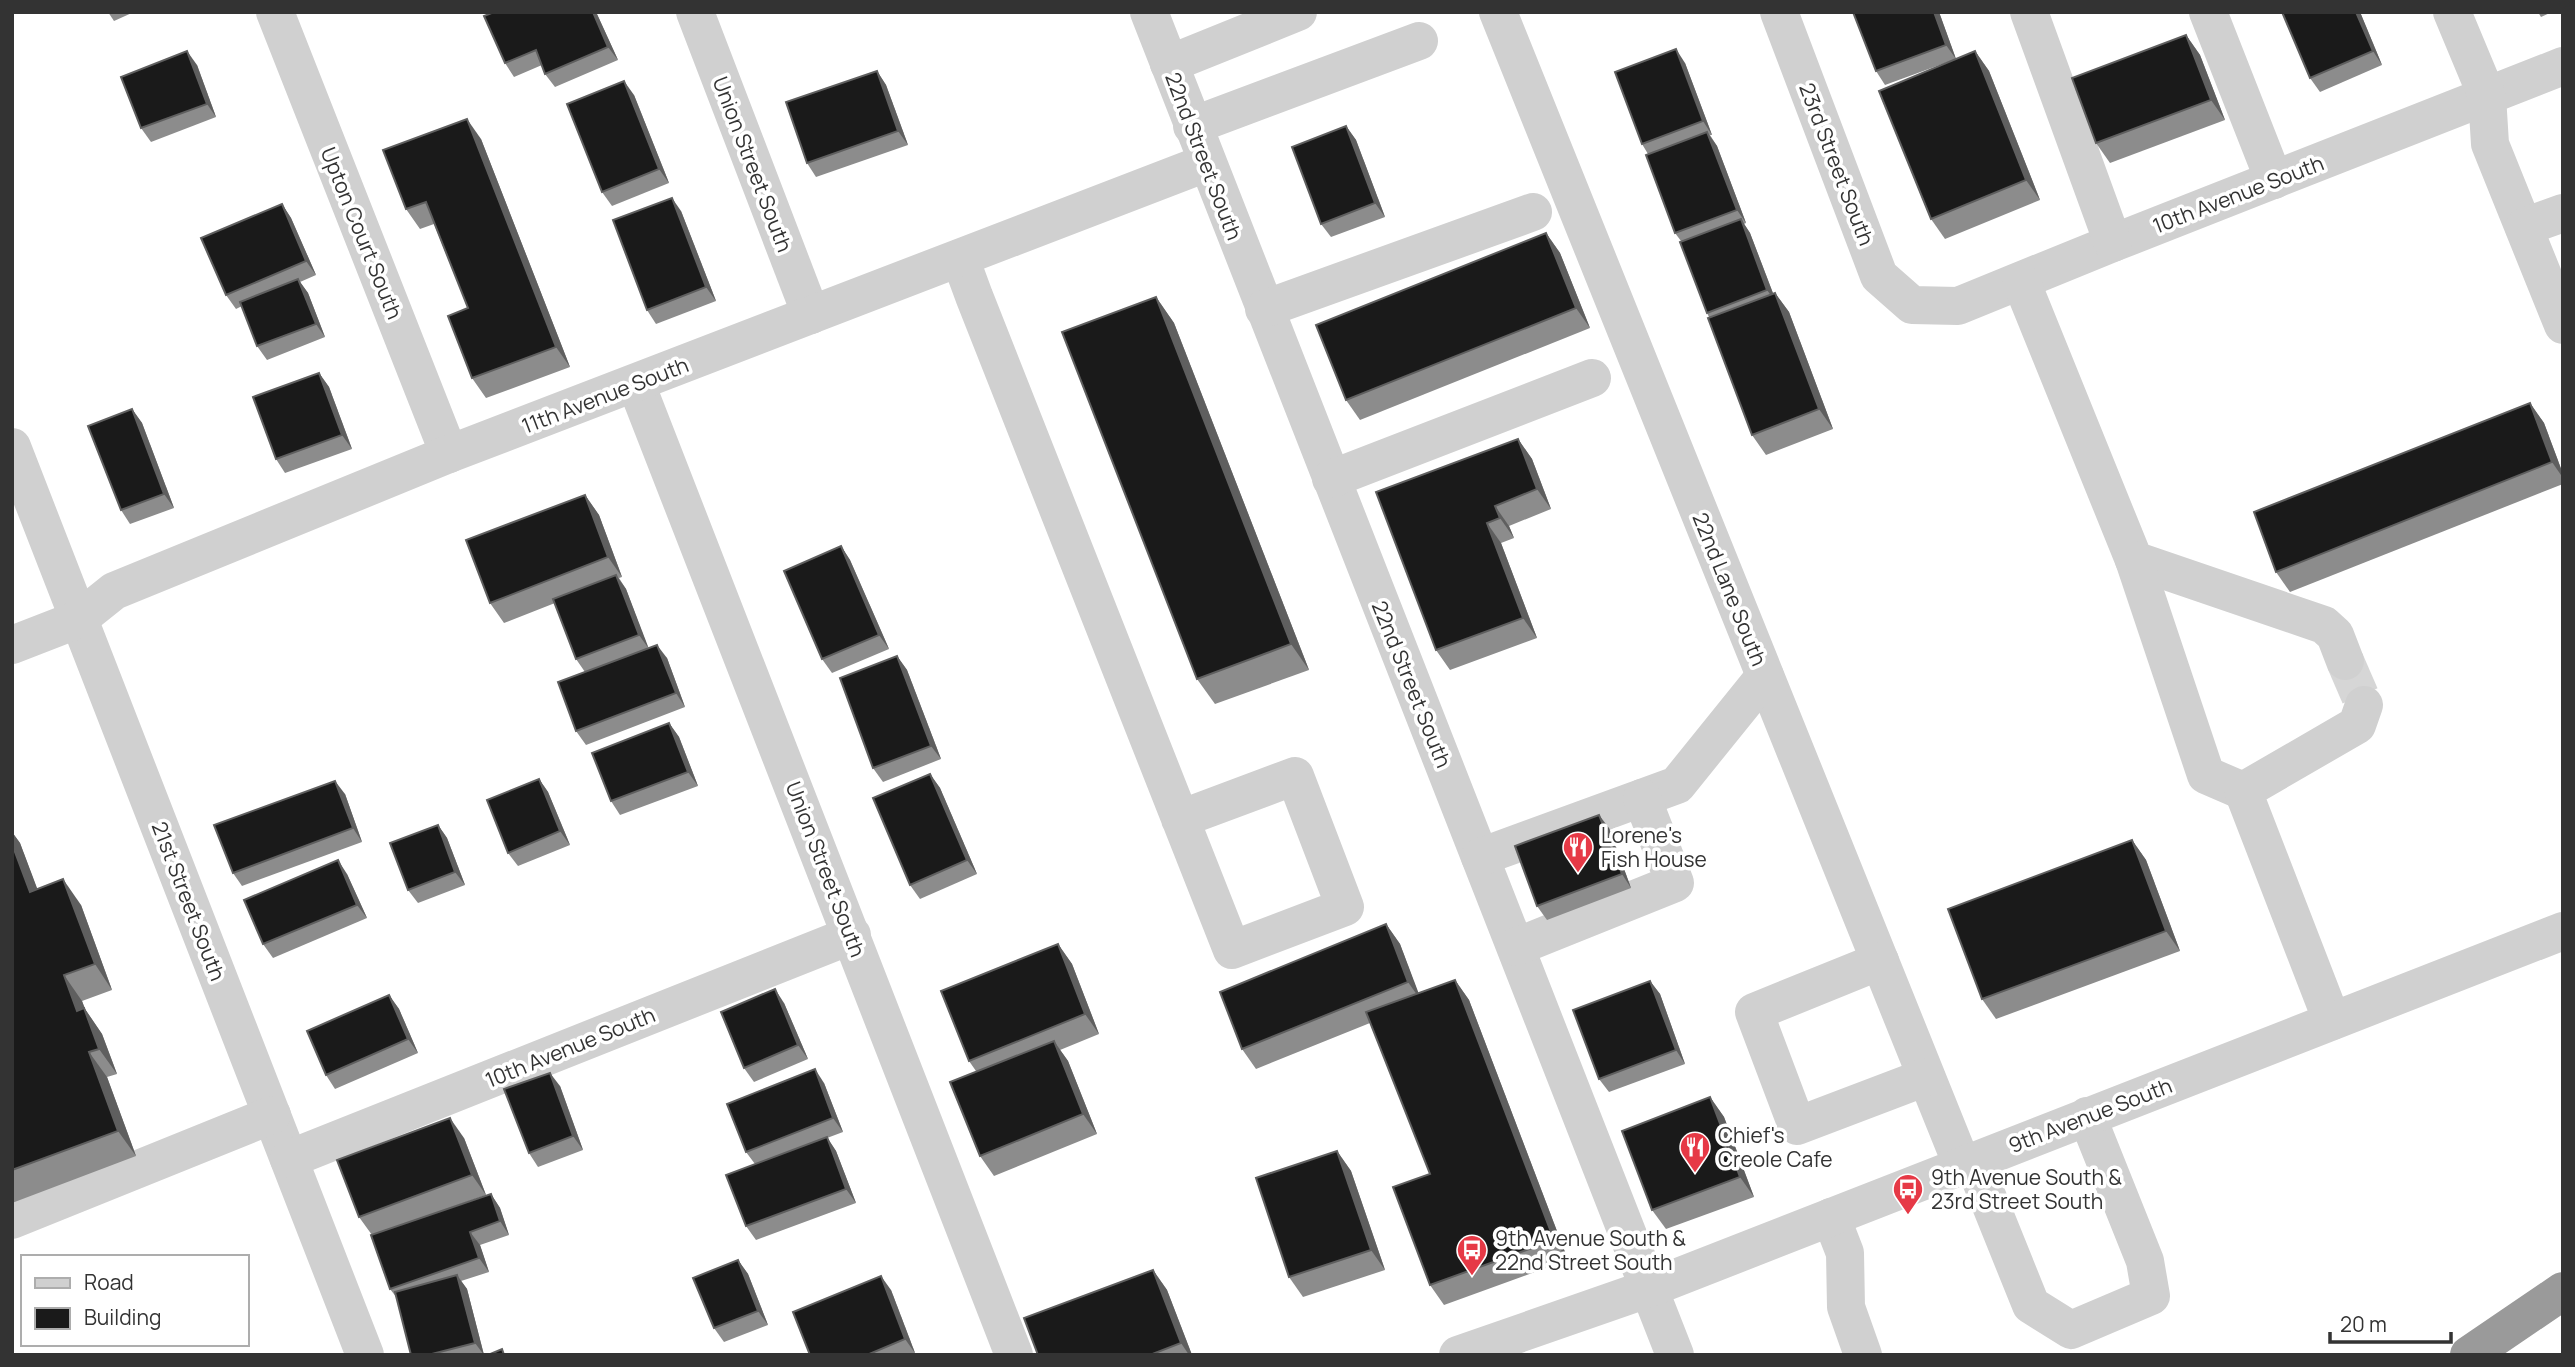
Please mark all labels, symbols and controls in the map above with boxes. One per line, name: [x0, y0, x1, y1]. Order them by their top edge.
street label: 22nd Street South: [1159, 68, 1249, 244]
street label: Union Street South: [707, 72, 799, 256]
street label: 23rd Street South: [1793, 79, 1881, 249]
street label: Upton Court South: [315, 143, 409, 323]
street label: 10th Avenue South: [2149, 149, 2327, 239]
street label: 11th Avenue South: [518, 350, 692, 440]
street label: 22nd Lane South: [1686, 508, 1774, 670]
street label: 22nd Street South: [1366, 596, 1458, 772]
street label: Union Street South: [780, 777, 872, 961]
street label: 21st Street South: [146, 817, 232, 985]
place label: Lorene's Fish House: [1601, 821, 1707, 873]
restaurant icon: Lorene's Fish House: [1561, 830, 1595, 874]
street label: 10th Avenue South: [481, 1000, 659, 1094]
street label: 9th Avenue South: [2004, 1071, 2176, 1159]
place label: Chief's Creole Cafe: [1718, 1121, 1832, 1173]
restaurant icon: Chief's Creole Cafe: [1678, 1130, 1712, 1174]
place label: 9th Avenue South & 23rd Street South: [1931, 1163, 2122, 1215]
bus stop icon: 9th Avenue South & 23rd Street South: [1891, 1172, 1925, 1216]
place label: 9th Avenue South & 22nd Street South: [1495, 1224, 1686, 1276]
bus stop icon: 9th Avenue South & 22nd Street South: [1455, 1233, 1489, 1277]
legend: [21, 1255, 248, 1346]
text: Road: [84, 1268, 134, 1296]
scale bar: [2330, 1300, 2451, 1344]
text: Building: [84, 1303, 161, 1331]
text: 20 m: [2340, 1310, 2387, 1338]

